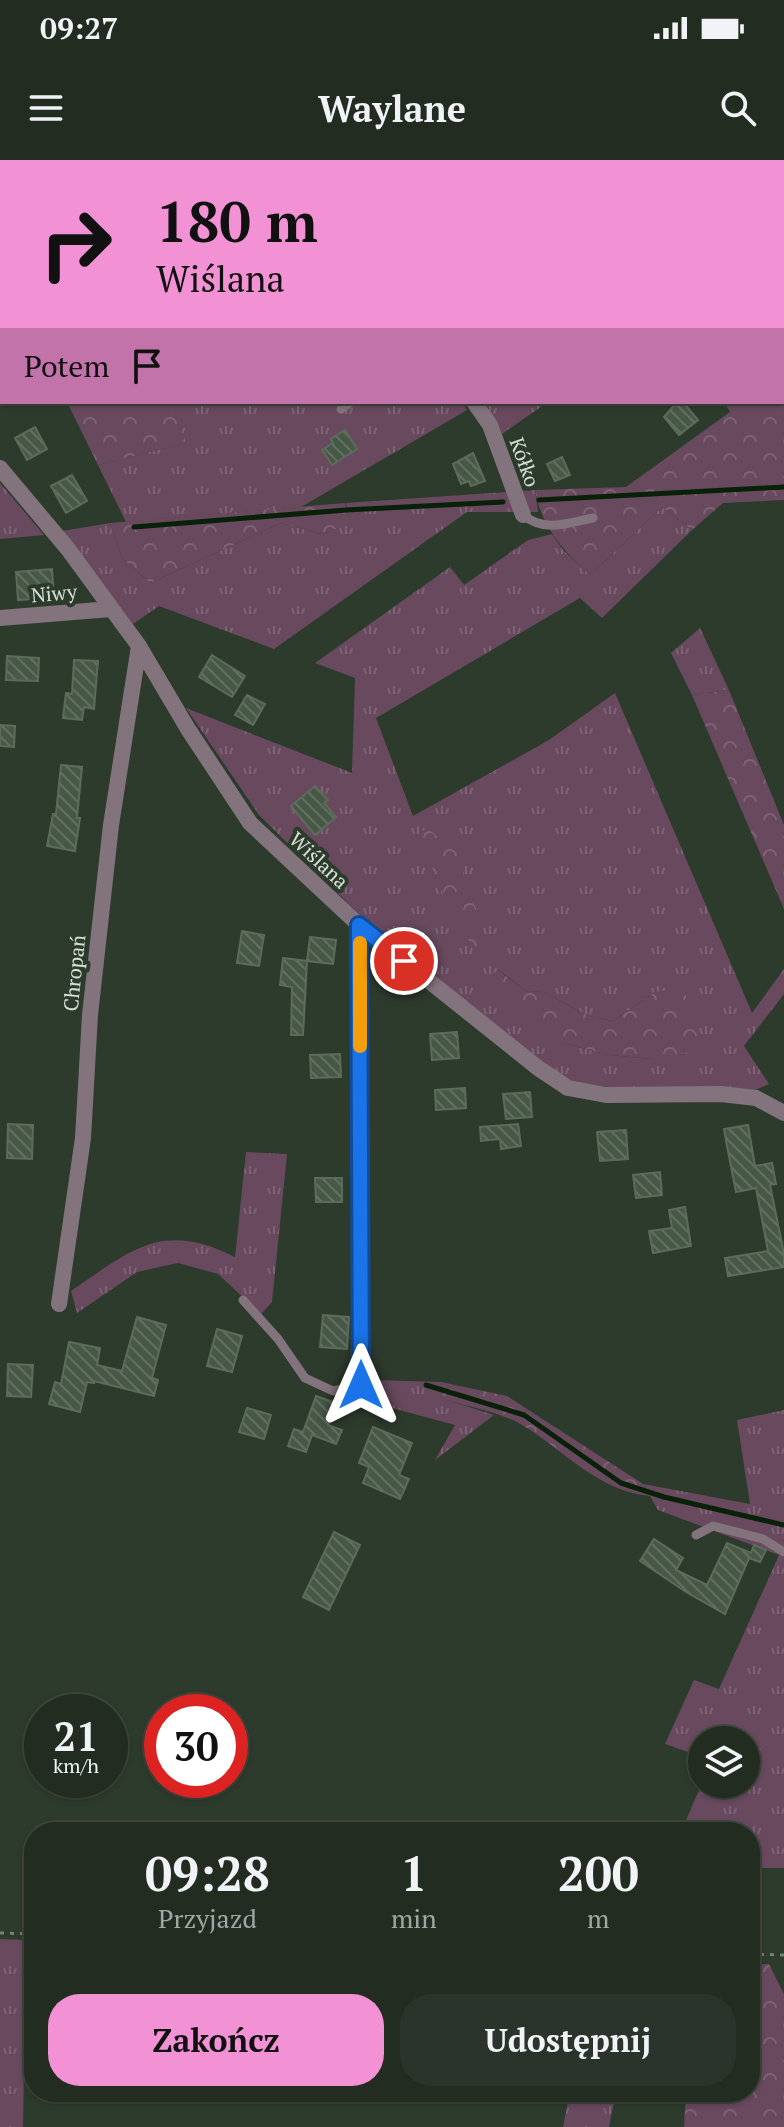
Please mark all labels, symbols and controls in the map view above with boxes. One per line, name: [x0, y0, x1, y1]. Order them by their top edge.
text: 09:27: [40, 8, 118, 48]
text: Waylane: [318, 85, 466, 132]
icon: menu: [24, 86, 68, 130]
icon: search: [716, 86, 760, 130]
text: 180 m: [156, 184, 318, 258]
icon: right: [24, 192, 128, 296]
text: Wiślana: [156, 255, 285, 302]
icon: arrive: [125, 344, 169, 388]
text: Potem: [24, 346, 109, 386]
street label: Kółko: [504, 434, 546, 490]
street label: Niwy: [30, 577, 79, 608]
street label: Wiślana: [284, 826, 354, 894]
pin: [370, 927, 438, 995]
street label: Chropań: [57, 933, 91, 1013]
icon: arrive: [382, 939, 426, 983]
position arrow: [319, 1343, 403, 1427]
speed limit sign: 30: [144, 1694, 248, 1798]
text: 21: [53, 1709, 99, 1762]
map controls: [688, 1726, 760, 1798]
button: layers: [688, 1726, 760, 1798]
text: km/h: [53, 1752, 99, 1779]
text: 09:28: [145, 1841, 270, 1905]
text: 1: [400, 1841, 427, 1905]
text: 200: [558, 1841, 639, 1905]
text: Przyjazd: [158, 1901, 257, 1935]
text: min: [391, 1901, 437, 1935]
text: m: [587, 1901, 610, 1935]
button: Zakończ: [48, 1994, 384, 2086]
button: Udostępnij: [400, 1994, 736, 2086]

